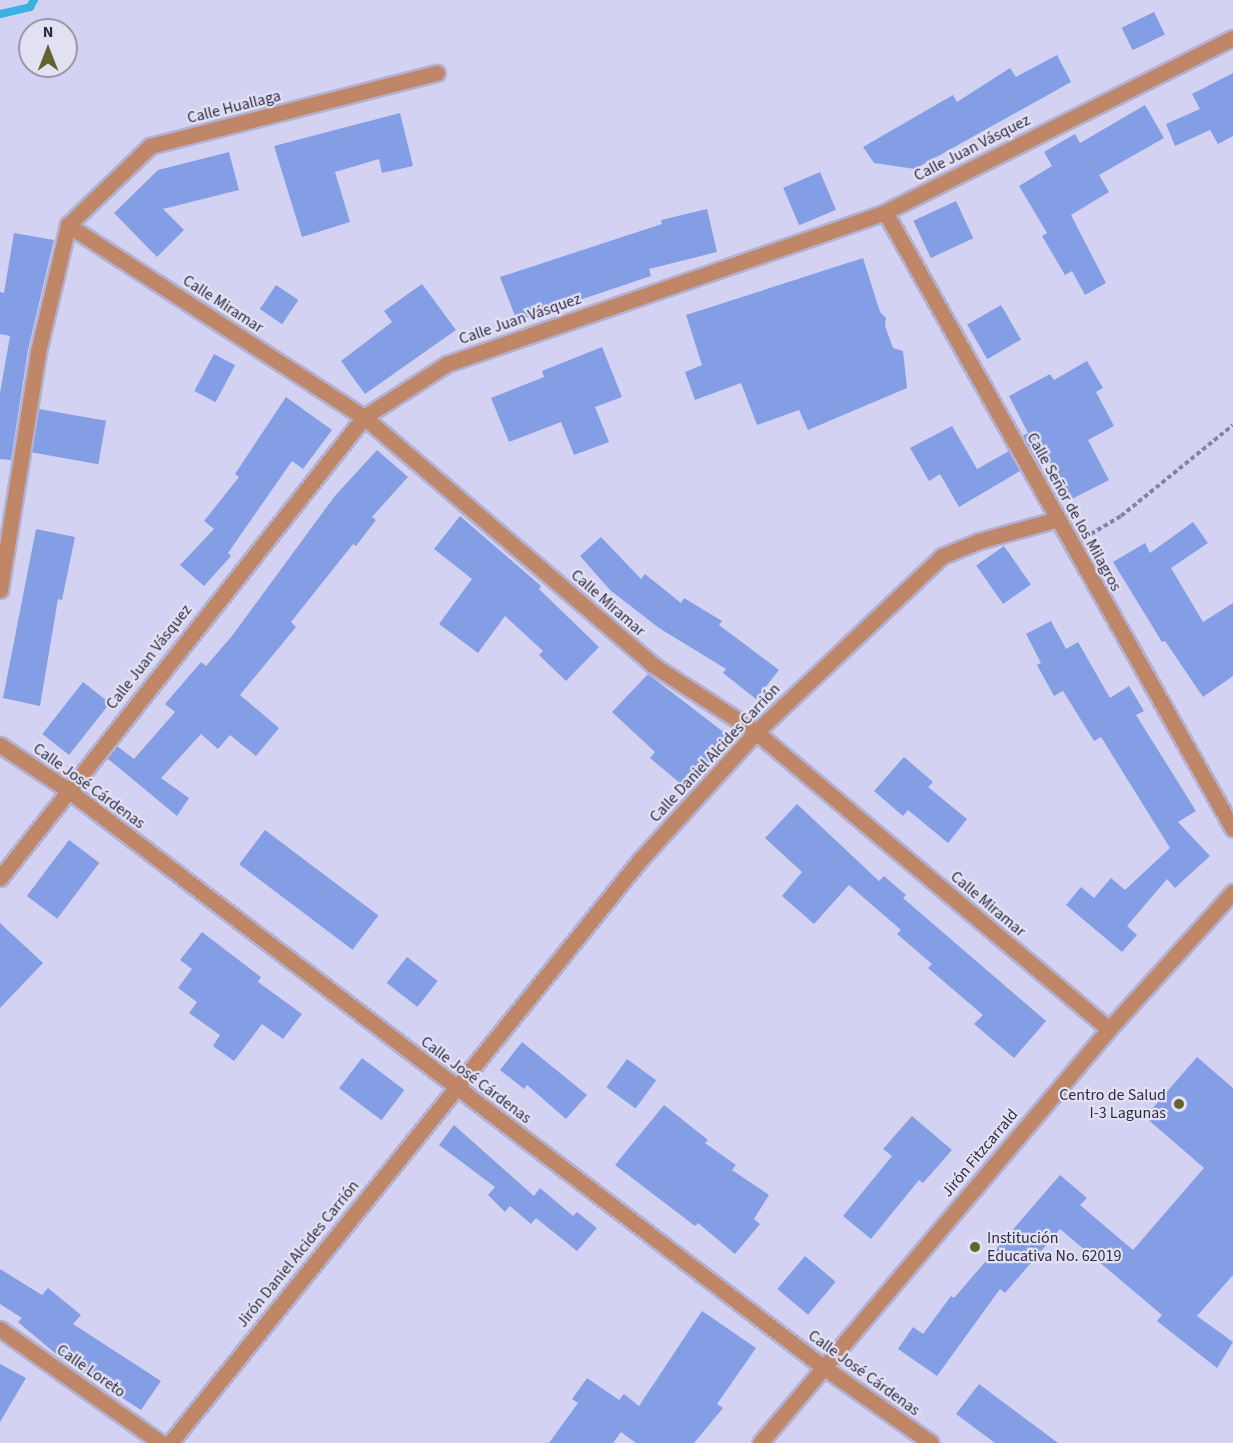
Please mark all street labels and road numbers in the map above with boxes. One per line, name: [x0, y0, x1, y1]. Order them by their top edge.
street label: Calle Huallaga: [185, 86, 283, 128]
street label: Calle Juan Vásquez: [911, 110, 1033, 186]
street label: Calle Miramar: [179, 271, 267, 337]
street label: Calle Juan Vásquez: [456, 289, 584, 349]
street label: Calle Señor de los Milagros: [1022, 429, 1126, 595]
street label: Calle Miramar: [567, 566, 649, 640]
street label: Calle Juan Vásquez: [102, 601, 196, 713]
street label: Calle Daniel Alcides Carrión: [646, 680, 784, 826]
street label: Calle José Cárdenas: [29, 739, 149, 833]
street label: Calle Miramar: [947, 867, 1029, 941]
street label: Calle José Cárdenas: [417, 1032, 535, 1128]
street label: Jirón Fitzcarrald: [938, 1105, 1022, 1201]
street label: Jirón Daniel Alcides Carrión: [233, 1177, 363, 1331]
street label: Calle José Cárdenas: [804, 1326, 924, 1420]
street label: Calle Loreto: [53, 1340, 129, 1402]

